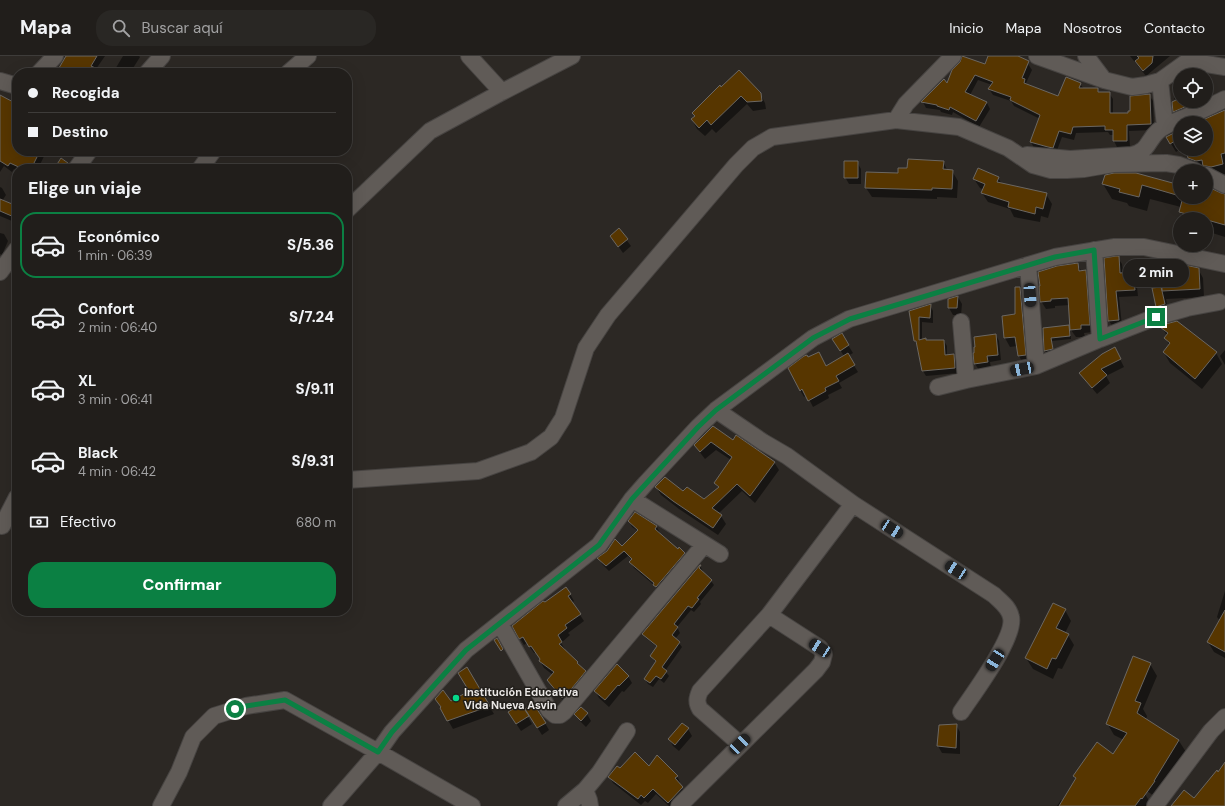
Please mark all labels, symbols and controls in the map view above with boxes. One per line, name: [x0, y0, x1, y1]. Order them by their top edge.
search box: [96, 10, 376, 46]
text: Mapa: [20, 15, 72, 40]
icon: search: [110, 17, 132, 39]
text: Buscar aquí: [142, 18, 223, 38]
text: Inicio: [949, 19, 984, 37]
text: Mapa: [1006, 19, 1041, 37]
text: Nosotros: [1063, 19, 1122, 37]
text: Contacto: [1144, 19, 1205, 37]
map controls: [1173, 68, 1213, 252]
button: locate: [1173, 68, 1213, 108]
text: Recogida: [52, 83, 119, 103]
button: layers: [1173, 116, 1213, 156]
text: Destino: [52, 122, 108, 142]
button: +: [1173, 164, 1213, 204]
text: Elige un viaje: [28, 176, 142, 200]
button: −: [1173, 212, 1213, 252]
icon: car: [30, 227, 66, 263]
text: Económico: [78, 227, 160, 247]
text: S/5.36: [287, 235, 334, 255]
text: 1 min · 06:39: [78, 247, 152, 264]
callout: 2 min: [1123, 259, 1189, 287]
text: 2 min: [1139, 264, 1173, 281]
car: [1023, 283, 1037, 307]
icon: car: [30, 299, 66, 335]
text: Confort: [78, 299, 135, 319]
text: S/7.24: [289, 307, 334, 327]
route end: [1147, 308, 1165, 326]
text: 2 min · 06:40: [78, 319, 157, 336]
car: [1009, 361, 1035, 377]
icon: car: [30, 371, 66, 407]
text: XL: [78, 371, 96, 391]
text: S/9.11: [295, 379, 334, 399]
text: 3 min · 06:41: [78, 391, 152, 408]
icon: car: [30, 443, 66, 479]
text: Black: [78, 443, 118, 463]
text: S/9.31: [292, 451, 334, 471]
text: 4 min · 06:42: [78, 463, 156, 480]
icon: cash: [28, 511, 50, 533]
text: Efectivo: [60, 512, 116, 532]
text: 680 m: [296, 514, 336, 531]
car: [879, 517, 905, 541]
car: [943, 558, 969, 582]
button: Confirmar: [28, 562, 336, 608]
car: [807, 636, 833, 660]
car: [983, 647, 1007, 673]
place label: Institución Educativa Vida Nueva Asvin: [464, 685, 578, 712]
marker: Institución Educativa Vida Nueva Asvin: [451, 693, 461, 703]
route start: [226, 700, 244, 718]
car: [727, 731, 753, 757]

